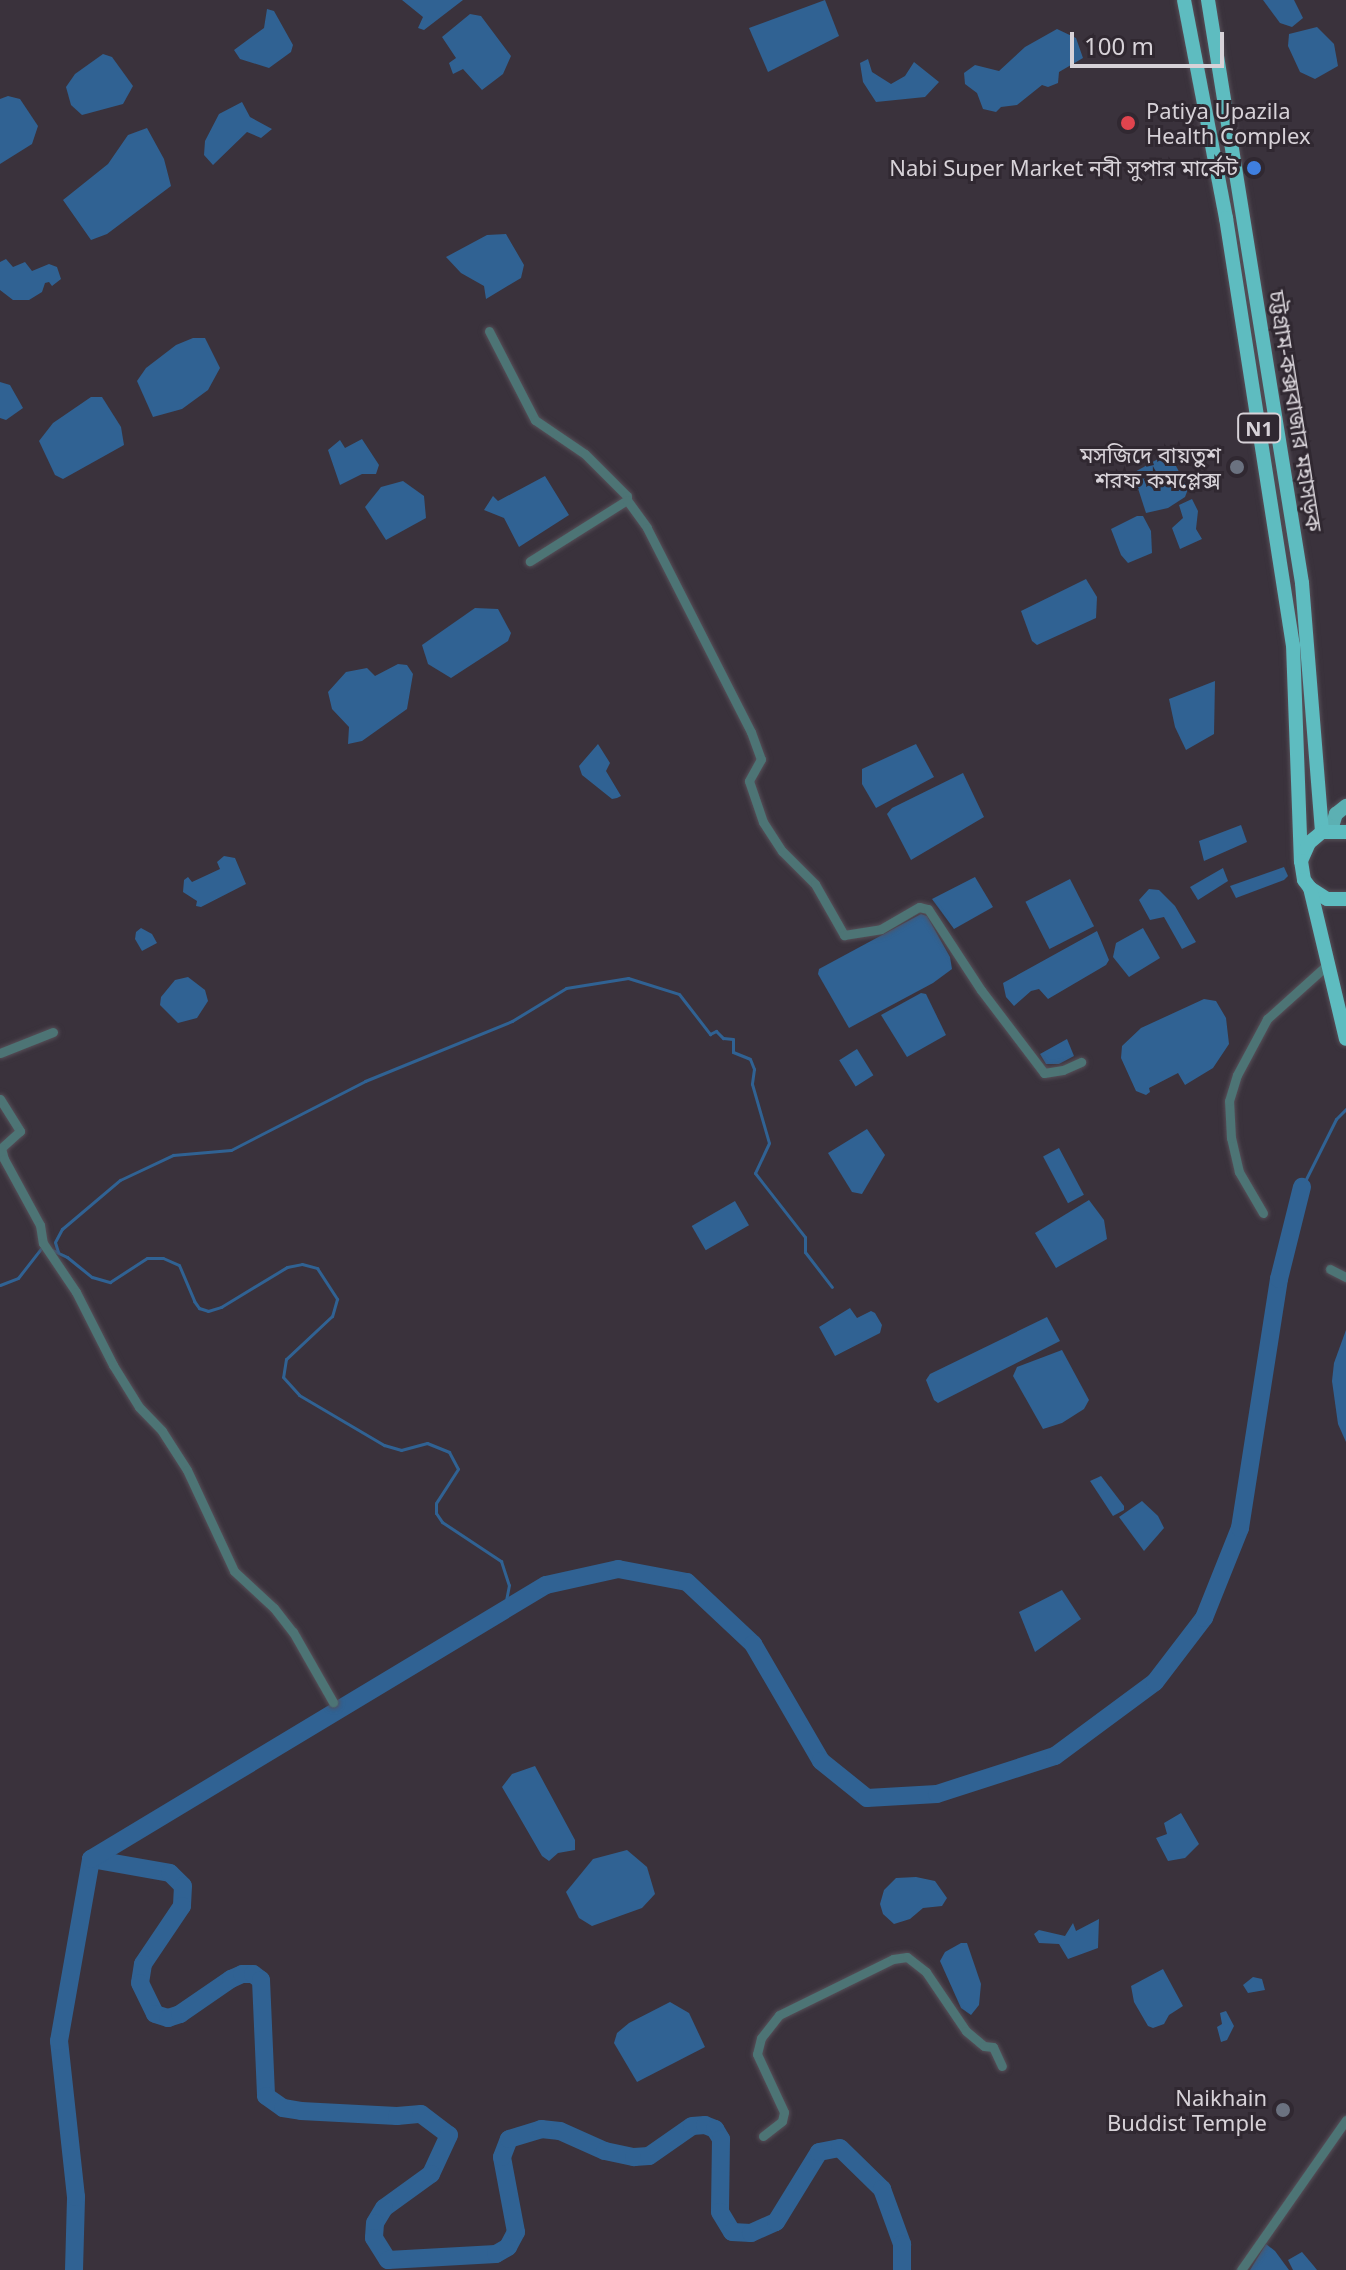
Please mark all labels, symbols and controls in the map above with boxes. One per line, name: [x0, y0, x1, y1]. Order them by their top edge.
scale bar: [1074, 16, 1228, 66]
text: 100 m: [1084, 29, 1154, 62]
place label: Patiya Upazila Health Complex: [1146, 97, 1311, 148]
marker: Patiya Upazila Health Complex: [1117, 112, 1139, 134]
place label: Nabi Super Market নবী সুপার মার্কেট: [889, 155, 1238, 181]
marker: Nabi Super Market নবী সুপার মার্কেট: [1245, 159, 1263, 177]
street label: চট্টগ্রাম-কক্সবাজার মহাসড়ক: [1264, 288, 1328, 534]
road number: N1: [1237, 412, 1281, 444]
place label: মসজিদে বায়তুশ শরফ কমপ্লেক্স: [1080, 441, 1221, 492]
marker: মসজিদে বায়তুশ শরফ কমপ্লেক্স: [1228, 458, 1246, 476]
place label: Naikhain Buddist Temple: [1107, 2084, 1267, 2136]
marker: Naikhain Buddist Temple: [1274, 2101, 1292, 2119]

